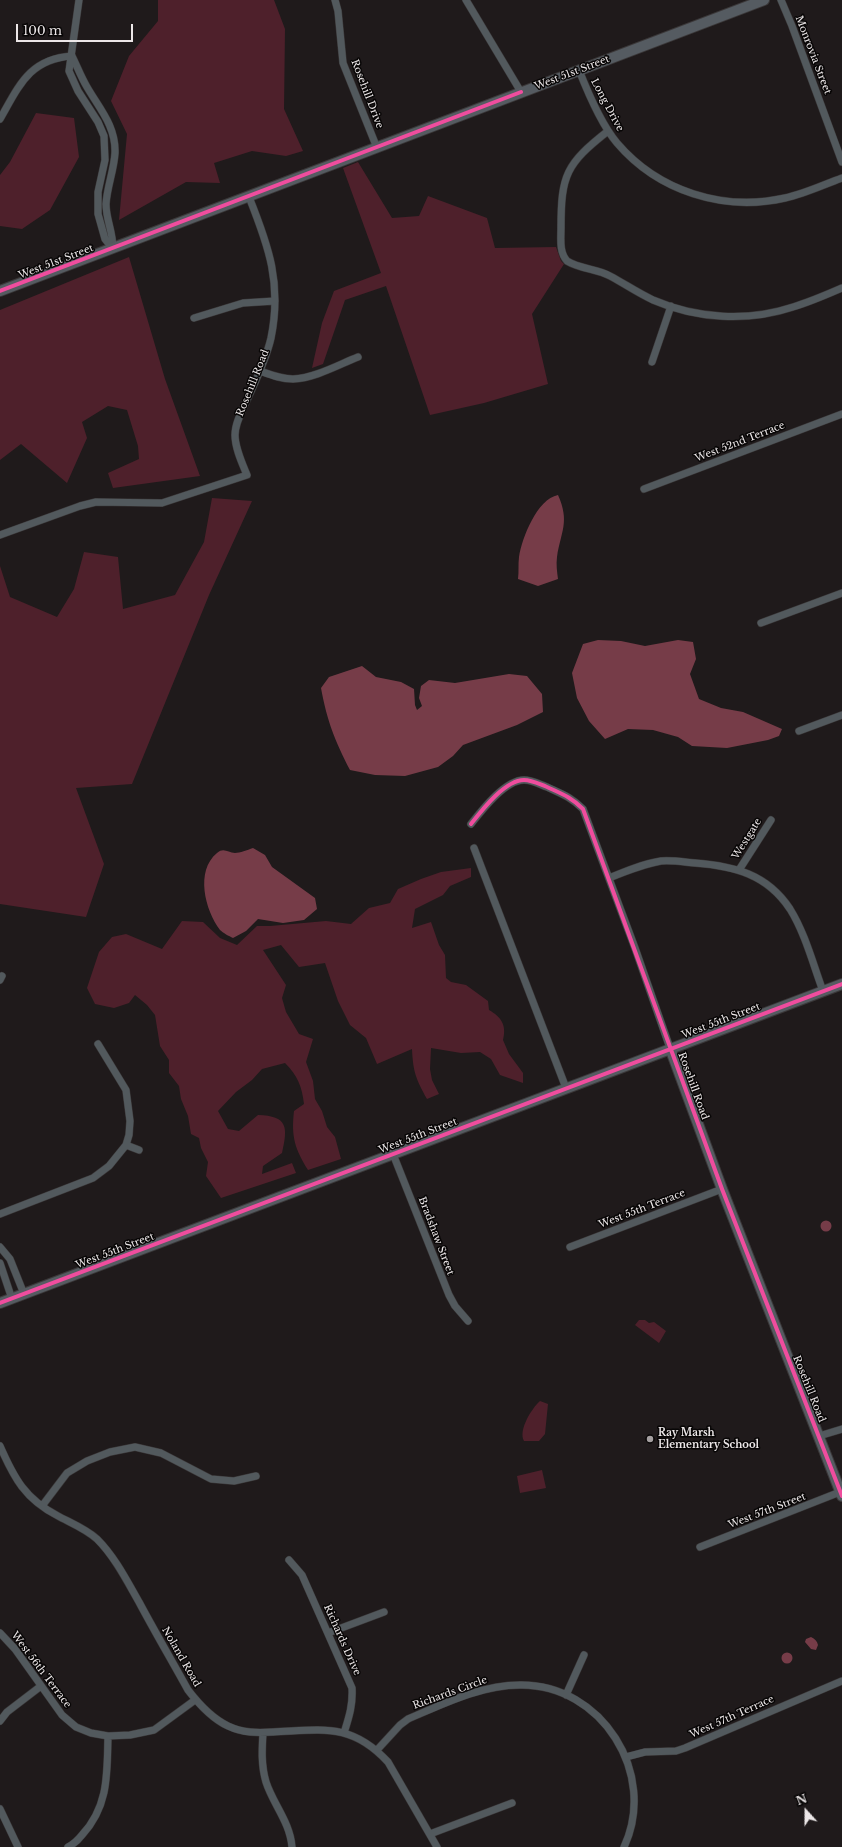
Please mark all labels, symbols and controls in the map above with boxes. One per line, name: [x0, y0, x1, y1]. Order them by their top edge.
street label: Monrovia Street: [793, 14, 833, 96]
scale bar: [18, 16, 135, 42]
text: 100 m: [23, 23, 62, 38]
street label: West 51st Street: [533, 53, 611, 93]
street label: Rosehill Drive: [348, 58, 386, 130]
street label: Long Drive: [588, 77, 626, 133]
street label: West 51st Street: [17, 242, 95, 282]
street label: Rosehill Road: [234, 348, 272, 418]
street label: West 52nd Terrace: [693, 419, 787, 465]
street label: Westgate: [730, 816, 764, 862]
street label: West 55th Street: [680, 1001, 762, 1041]
street label: Rosehill Road: [675, 1051, 711, 1121]
street label: West 55th Street: [377, 1116, 459, 1156]
street label: West 55th Terrace: [597, 1187, 687, 1231]
street label: Bradshaw Street: [416, 1195, 456, 1277]
street label: West 55th Street: [74, 1231, 156, 1271]
street label: Rosehill Road: [790, 1354, 828, 1424]
place label: Ray Marsh Elementary School: [658, 1427, 759, 1450]
marker: Ray Marsh Elementary School: [645, 1434, 655, 1444]
street label: West 57th Street: [726, 1491, 808, 1531]
street label: Richards Drive: [321, 1603, 363, 1677]
street label: Noland Road: [159, 1625, 203, 1689]
street label: West 56th Terrace: [8, 1629, 74, 1711]
street label: Richards Circle: [411, 1674, 489, 1712]
street label: West 57th Terrace: [688, 1693, 776, 1741]
north arrow: [786, 1791, 826, 1831]
text: N: [794, 1791, 809, 1808]

